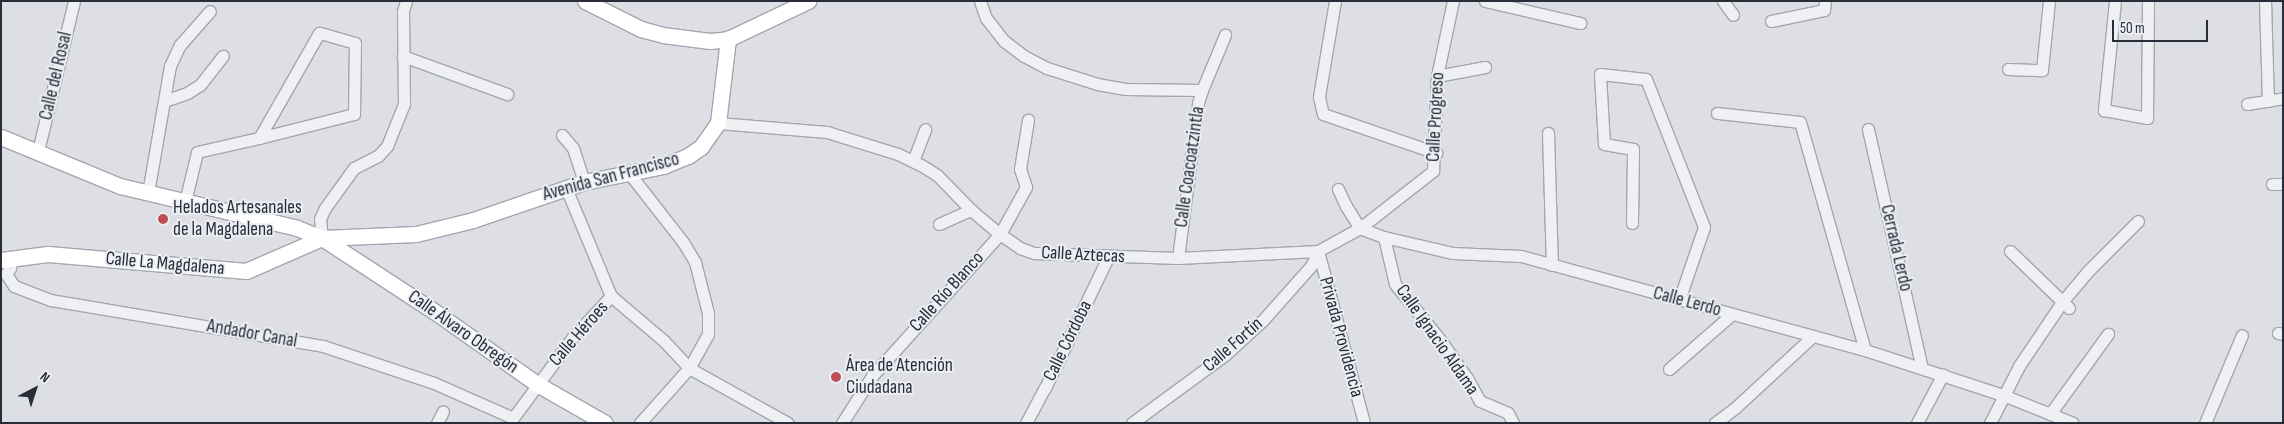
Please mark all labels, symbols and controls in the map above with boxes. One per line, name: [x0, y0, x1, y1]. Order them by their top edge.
scale bar: [2114, 10, 2210, 42]
text: 50 m: [2120, 19, 2145, 38]
street label: Calle del Rosal: [35, 30, 77, 122]
street label: Calle Progreso: [1422, 71, 1450, 163]
street label: Calle Coacoatzintla: [1170, 105, 1210, 229]
street label: Avenida San Francisco: [540, 148, 682, 206]
place label: Helados Artesanales de la Magdalena: [173, 197, 302, 241]
street label: Cerrada Lerdo: [1875, 202, 1917, 294]
marker: Helados Artesanales de la Magdalena: [157, 213, 169, 225]
street label: Calle Aztecas: [1041, 241, 1125, 269]
street label: Calle La Magdalena: [105, 247, 225, 281]
street label: Calle Río Blanco: [905, 247, 989, 337]
street label: Privada Providencia: [1314, 274, 1368, 400]
street label: Calle Ignacio Aldama: [1391, 280, 1483, 400]
street label: Calle Lerdo: [1651, 282, 1723, 322]
street label: Calle Álvaro Obregón: [403, 285, 523, 379]
street label: Calle Héroes: [545, 297, 613, 371]
street label: Calle Córdoba: [1039, 297, 1097, 385]
street label: Calle Fortín: [1198, 313, 1268, 377]
street label: Andador Canal: [205, 315, 299, 353]
place label: Área de Atención Ciudadana: [846, 355, 953, 399]
north arrow: [10, 364, 60, 414]
text: N: [37, 368, 53, 386]
marker: Área de Atención Ciudadana: [830, 371, 842, 383]

